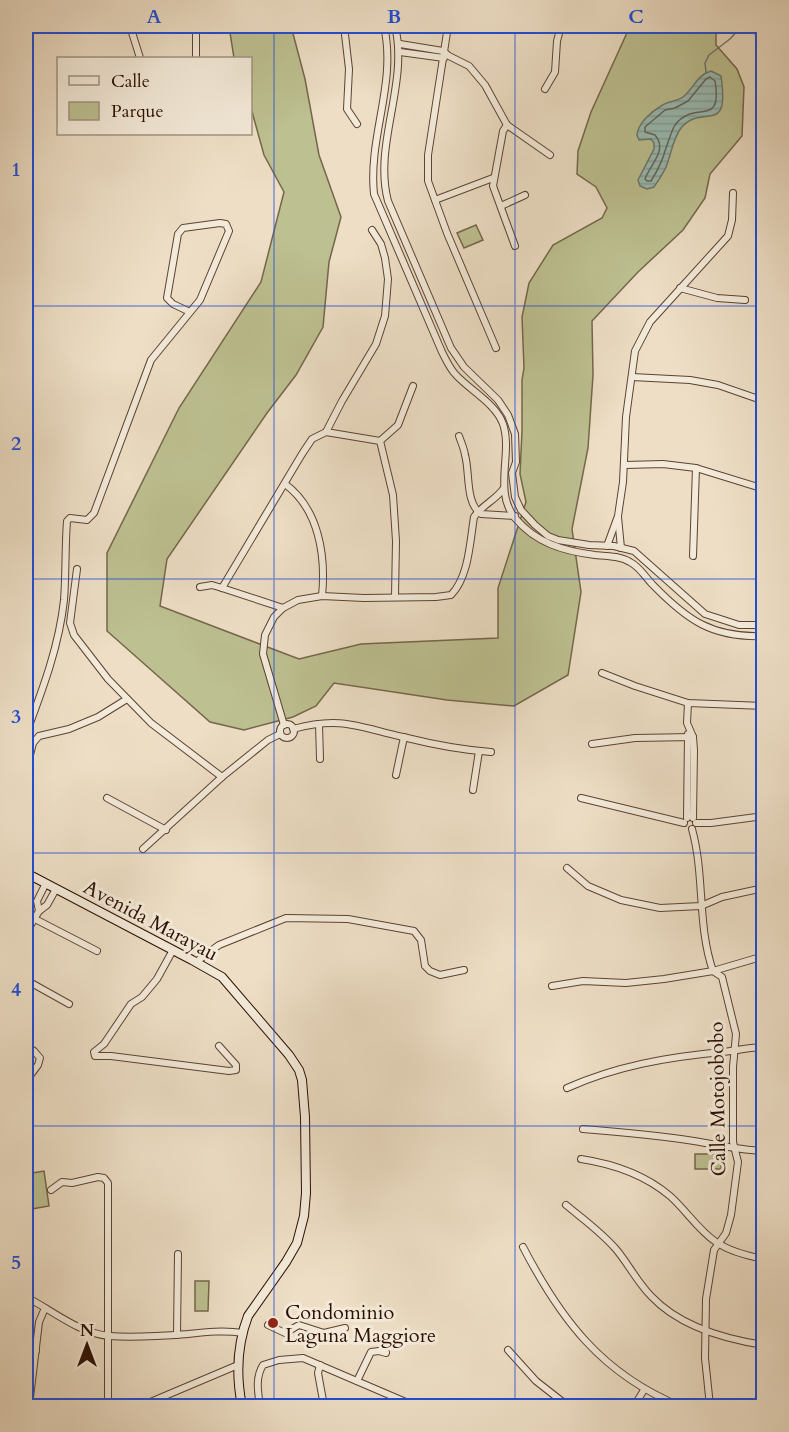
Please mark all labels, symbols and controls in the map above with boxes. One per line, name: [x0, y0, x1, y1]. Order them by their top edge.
text: A: [146, 3, 162, 30]
text: B: [387, 3, 401, 30]
text: C: [628, 3, 644, 30]
legend: [57, 57, 252, 135]
text: Calle: [111, 69, 150, 94]
text: Parque: [111, 99, 164, 124]
text: 1: [11, 156, 21, 183]
text: 2: [11, 430, 21, 457]
text: 3: [11, 703, 21, 730]
street label: Avenida Marayau: [79, 874, 223, 967]
text: 4: [11, 976, 21, 1003]
street label: Calle Motojobobo: [703, 1021, 732, 1177]
text: 5: [11, 1249, 21, 1276]
place label: Condominio Laguna Maggiore: [285, 1299, 436, 1349]
north arrow: [57, 1315, 117, 1375]
marker: Condominio Laguna Maggiore: [266, 1316, 280, 1330]
text: N: [80, 1320, 94, 1342]

